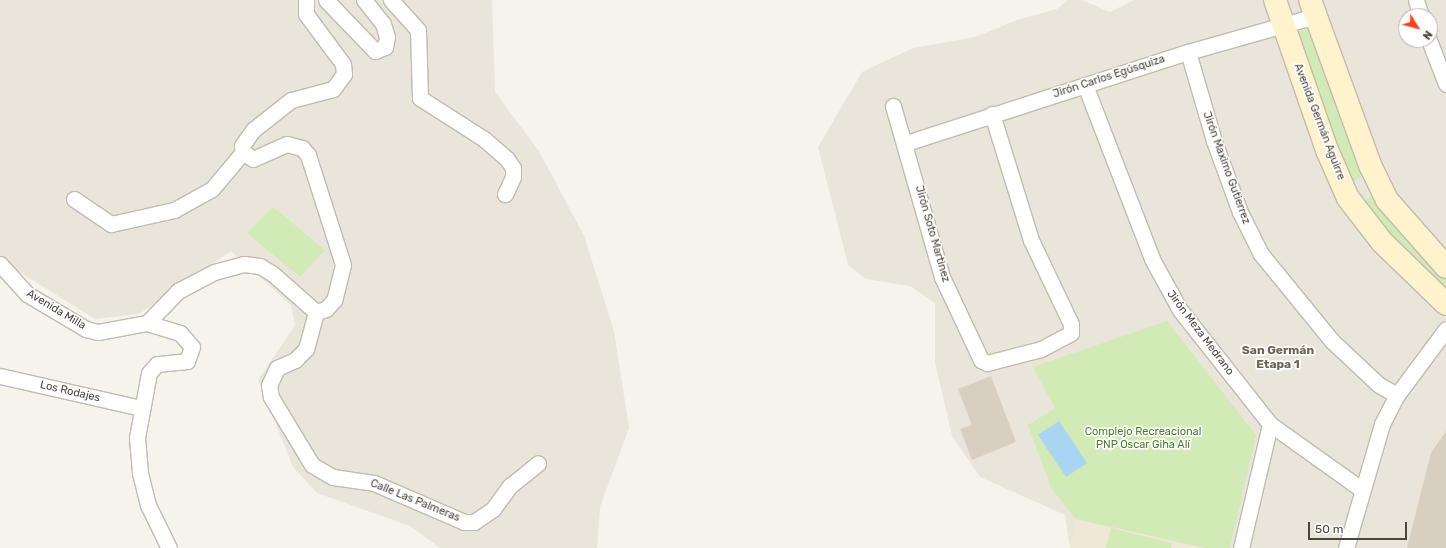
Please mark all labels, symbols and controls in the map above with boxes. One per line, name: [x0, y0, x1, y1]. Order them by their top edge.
north arrow: [1398, 8, 1438, 48]
text: N: [1420, 28, 1435, 42]
street label: Jirón Carlos Egúsquiza: [1051, 53, 1167, 101]
street label: Avenida Germán Aguirre: [1291, 62, 1347, 182]
street label: Jirón Maximo Gutierrez: [1199, 110, 1253, 226]
street label: Jirón Soto Martinez: [912, 184, 952, 284]
street label: Avenida Milla: [24, 287, 88, 333]
street label: Jirón Meza Medrano: [1164, 288, 1236, 378]
district label: San Germán Etapa 1: [1242, 344, 1314, 372]
street label: Los Rodajes: [39, 379, 101, 405]
park label: Complejo Recreacional PNP Oscar Giha Alí: [1085, 426, 1201, 452]
street label: Calle Las Palmeras: [368, 477, 462, 525]
scale bar: [1310, 514, 1409, 540]
text: 50 m: [1315, 522, 1343, 536]

